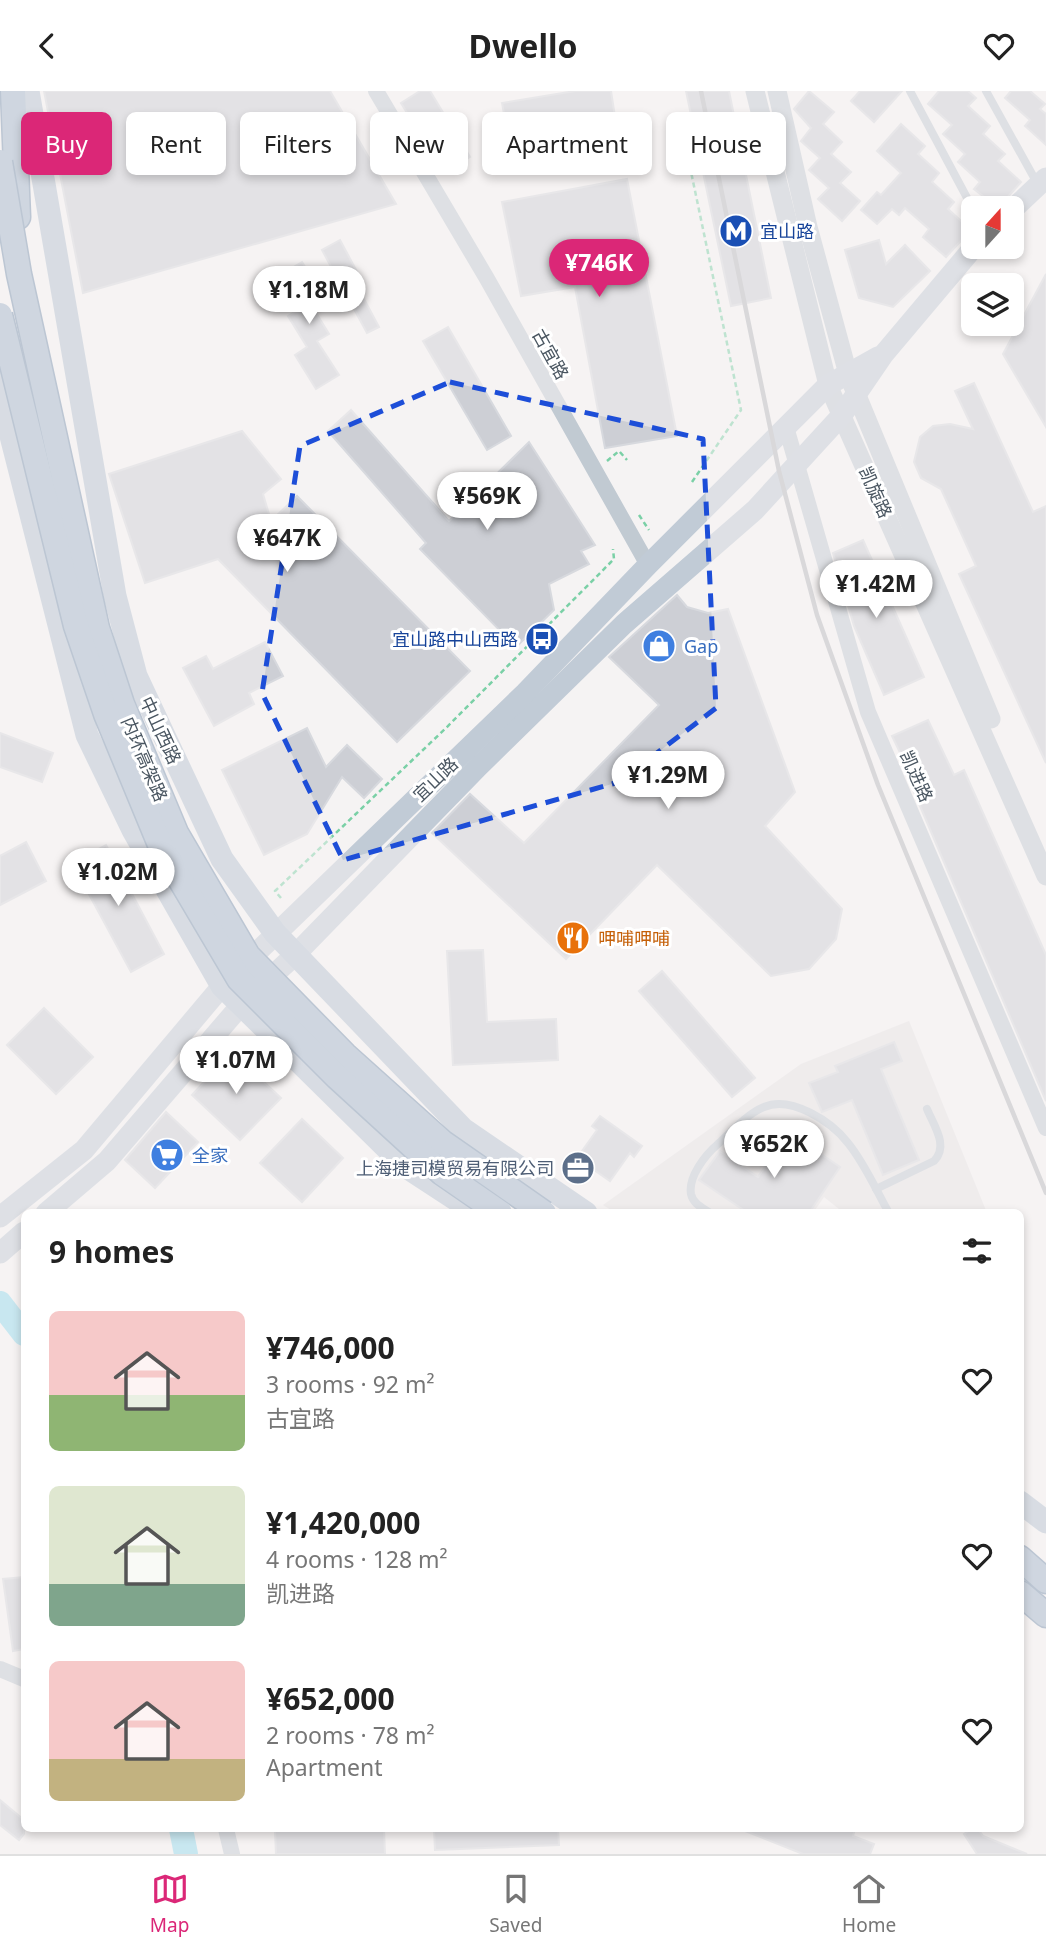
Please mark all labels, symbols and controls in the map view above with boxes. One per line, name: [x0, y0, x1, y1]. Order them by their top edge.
text: Dwello: [469, 24, 578, 67]
icon: back: [28, 27, 66, 65]
icon: heart: [980, 27, 1018, 65]
chip: Buy: [21, 112, 112, 175]
chip: Rent: [126, 112, 226, 175]
chip: Filters: [240, 112, 356, 175]
chip: New: [370, 112, 468, 175]
chip: Apartment: [482, 112, 652, 175]
chip: House: [666, 112, 786, 175]
north arrow: [961, 196, 1024, 259]
map controls: [961, 196, 1024, 336]
metro station icon: 宜山路: [717, 212, 755, 250]
place label: 宜山路: [760, 219, 814, 243]
pin: ¥746K: [550, 239, 648, 299]
text: ¥746K: [565, 246, 633, 278]
pin: ¥1.18M: [252, 267, 366, 326]
text: ¥1.18M: [269, 273, 349, 305]
button: layers: [961, 273, 1024, 336]
street label: 古宜路: [527, 325, 575, 383]
street label: 凯旋路: [854, 462, 898, 522]
pin: ¥569K: [438, 473, 536, 532]
text: ¥569K: [453, 479, 521, 511]
pin: ¥647K: [238, 515, 336, 574]
text: ¥647K: [253, 521, 321, 553]
pin: ¥1.42M: [819, 561, 933, 620]
text: ¥1.42M: [836, 567, 916, 599]
bus stop icon: 宜山路中山西路: [523, 620, 561, 658]
place label: 宜山路中山西路: [392, 627, 518, 651]
shop icon: Gap: [640, 627, 678, 665]
place label: Gap: [684, 634, 718, 658]
street label: 中山西路: [135, 692, 187, 768]
street label: 内环高架路: [116, 713, 174, 805]
street label: 凯进路: [895, 746, 939, 806]
pin: ¥1.29M: [611, 751, 725, 811]
street label: 宜山路: [407, 752, 463, 806]
text: ¥1.29M: [628, 758, 708, 790]
pin: ¥1.02M: [61, 849, 175, 908]
text: ¥1.02M: [78, 855, 158, 887]
restaurant icon: 呷哺呷哺: [554, 919, 592, 957]
place label: 呷哺呷哺: [598, 926, 670, 950]
pin: ¥1.07M: [179, 1037, 293, 1096]
text: ¥1.07M: [196, 1043, 276, 1075]
pin: ¥652K: [725, 1121, 823, 1180]
text: ¥652K: [740, 1127, 808, 1159]
supermarket icon: 全家: [148, 1136, 186, 1174]
place label: 全家: [192, 1143, 228, 1167]
office icon: 上海捷司模贸易有限公司: [559, 1149, 597, 1187]
place label: 上海捷司模贸易有限公司: [356, 1156, 554, 1180]
text: 9 homes: [49, 1231, 174, 1272]
icon: filters: [958, 1232, 996, 1270]
text: ¥746,000: [266, 1327, 395, 1368]
icon: home: [105, 1339, 189, 1423]
icon: heart: [958, 1362, 996, 1400]
text: 3 rooms · 92 m²: [266, 1368, 435, 1400]
text: 古宜路: [266, 1402, 335, 1434]
text: ¥1,420,000: [266, 1502, 420, 1543]
icon: home: [105, 1514, 189, 1598]
icon: heart: [958, 1537, 996, 1575]
text: 4 rooms · 128 m²: [266, 1543, 448, 1575]
text: 凯进路: [266, 1577, 335, 1609]
text: ¥652,000: [266, 1678, 395, 1719]
icon: home: [105, 1689, 189, 1773]
icon: heart: [958, 1712, 996, 1750]
text: 2 rooms · 78 m²: [266, 1719, 435, 1751]
text: Apartment: [266, 1751, 383, 1783]
tab: Map: [150, 1870, 189, 1938]
tab: Saved: [489, 1870, 542, 1938]
tab: Home: [842, 1870, 896, 1938]

